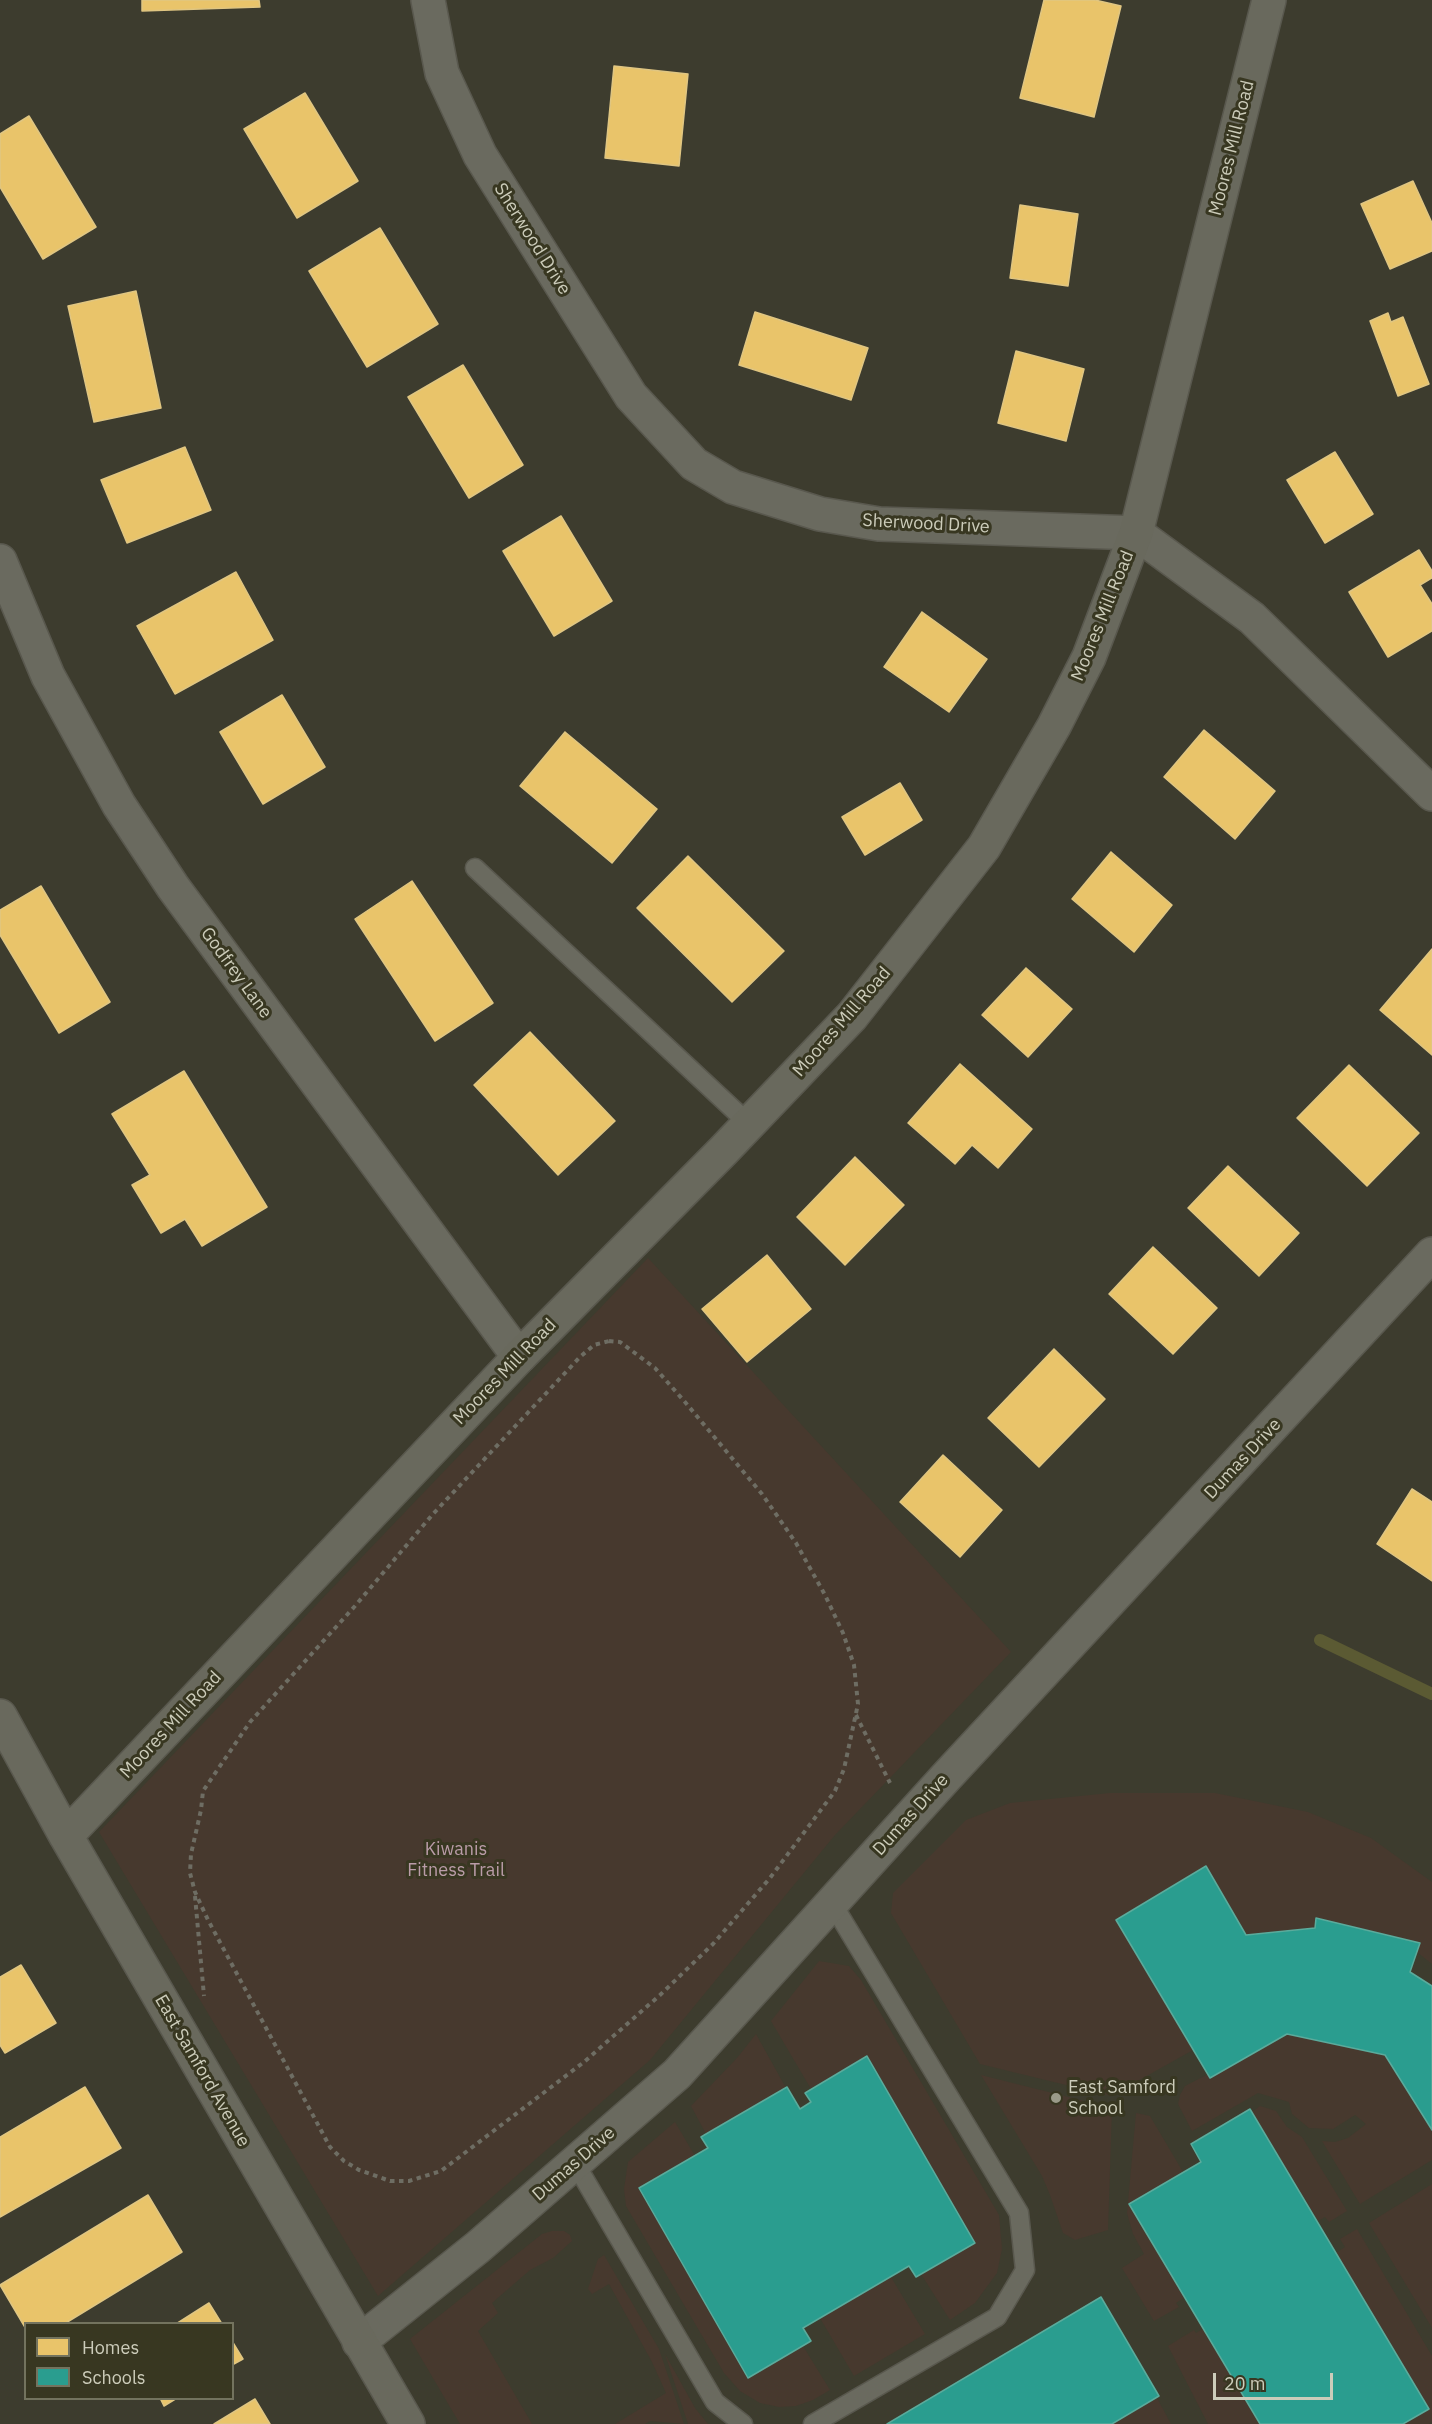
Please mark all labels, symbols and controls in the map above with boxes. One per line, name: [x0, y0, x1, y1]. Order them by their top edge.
street label: Moores Mill Road: [1205, 78, 1259, 218]
street label: Sherwood Drive: [489, 179, 575, 299]
street label: Sherwood Drive: [862, 510, 990, 538]
street label: Moores Mill Road: [1067, 548, 1139, 684]
street label: Godfrey Lane: [196, 923, 276, 1023]
street label: Moores Mill Road: [788, 963, 896, 1081]
street label: Moores Mill Road: [449, 1315, 561, 1429]
street label: Dumas Drive: [1200, 1414, 1286, 1504]
street label: Moores Mill Road: [116, 1667, 226, 1783]
street label: Dumas Drive: [869, 1770, 953, 1860]
park label: Kiwanis Fitness Trail: [407, 1839, 505, 1882]
street label: East Samford Avenue: [150, 1991, 254, 2151]
place label: East Samford School: [1068, 2077, 1176, 2120]
marker: East Samford School: [1049, 2091, 1063, 2105]
street label: Dumas Drive: [528, 2122, 620, 2206]
legend: [24, 2322, 234, 2400]
text: Homes: [82, 2336, 139, 2359]
scale bar: [1216, 2361, 1336, 2399]
text: Schools: [82, 2366, 146, 2389]
text: 20 m: [1224, 2372, 1266, 2395]

